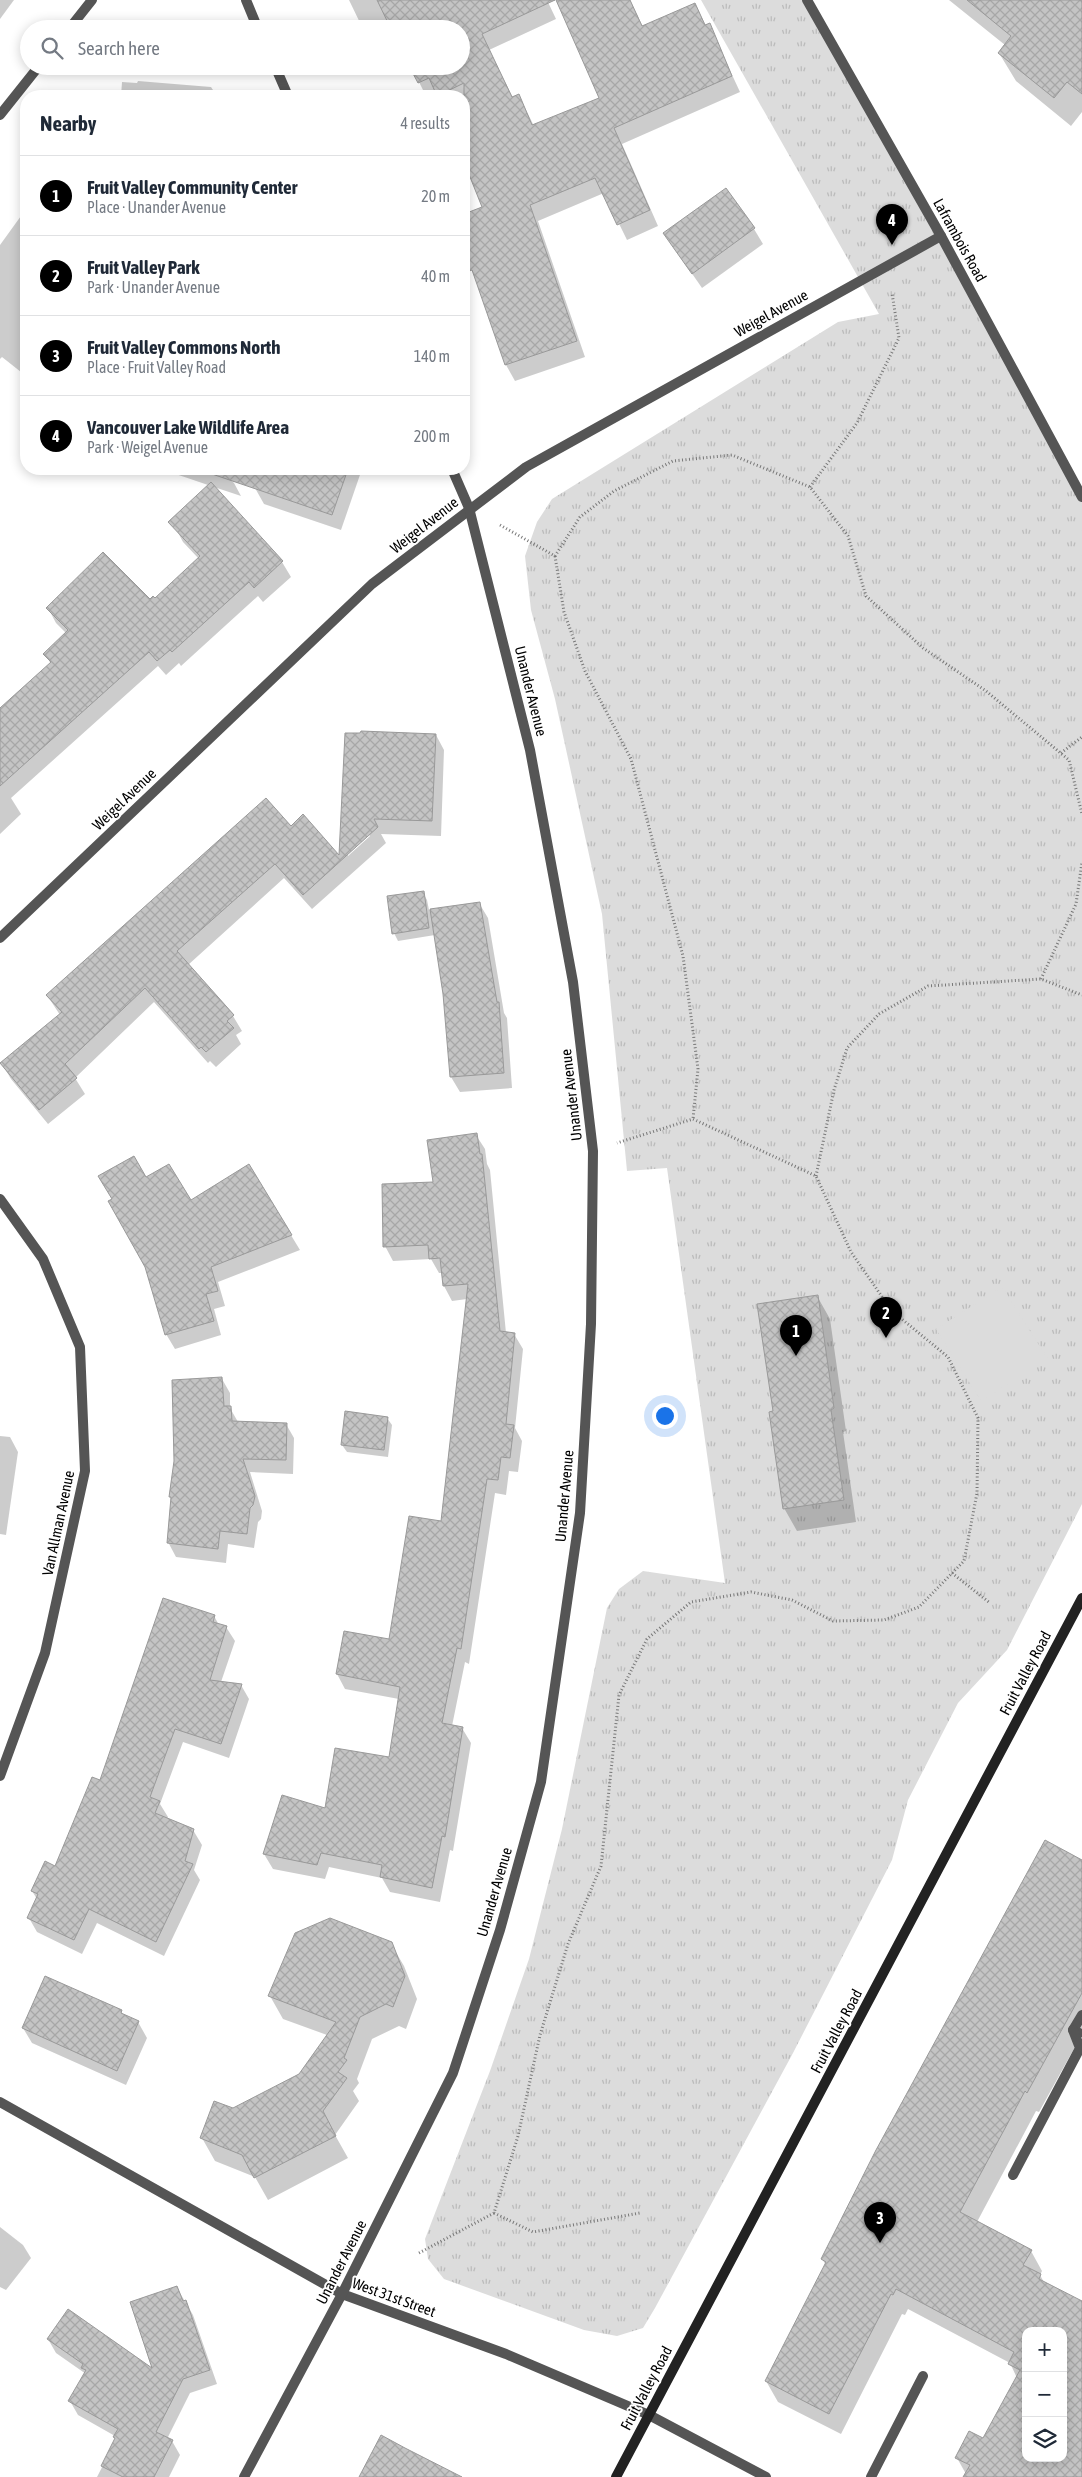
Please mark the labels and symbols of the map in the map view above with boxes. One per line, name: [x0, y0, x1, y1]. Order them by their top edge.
street label: Laframbois Road: [930, 195, 990, 285]
pin: 4: [876, 204, 908, 245]
street label: Weigel Avenue: [731, 286, 811, 340]
street label: Weigel Avenue: [387, 493, 461, 557]
street label: Unander Avenue: [512, 644, 550, 738]
street label: Weigel Avenue: [89, 765, 159, 833]
street label: Unander Avenue: [557, 1048, 585, 1142]
pin: 2: [870, 1297, 902, 1338]
pin: 1: [780, 1315, 812, 1356]
your location: [652, 1403, 678, 1429]
street label: Unander Avenue: [552, 1449, 577, 1543]
street label: Van Allman Avenue: [39, 1469, 77, 1577]
street label: Fruit Valley Road: [996, 1628, 1054, 1718]
street label: Unander Avenue: [473, 1845, 515, 1939]
street label: Fruit Valley Road: [807, 1986, 865, 2076]
pin: 3: [864, 2202, 896, 2243]
street label: Unander Avenue: [312, 2217, 370, 2307]
street label: West 31st Street: [350, 2274, 438, 2320]
street label: Fruit Valley Road: [617, 2343, 675, 2433]

